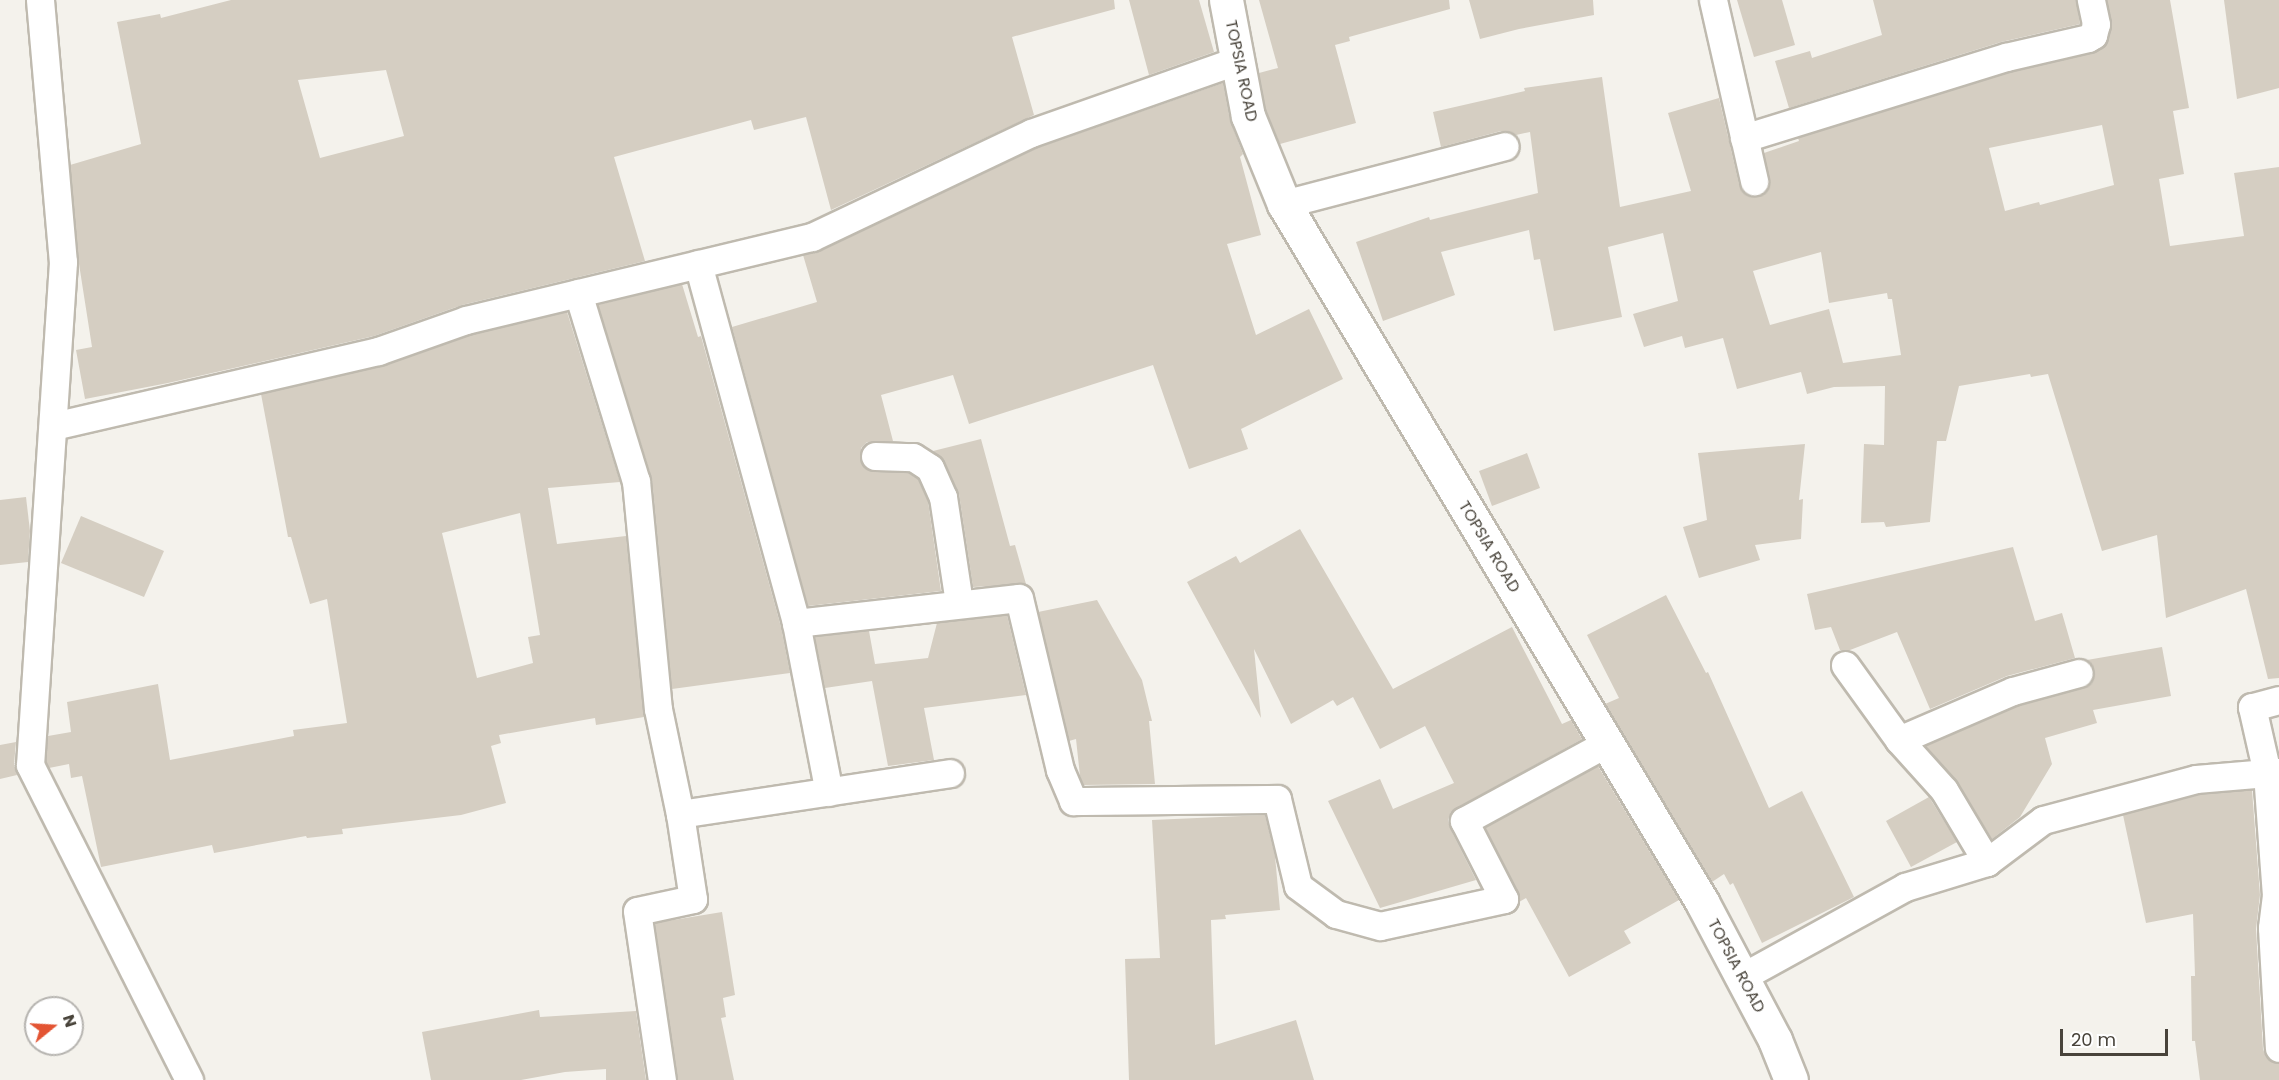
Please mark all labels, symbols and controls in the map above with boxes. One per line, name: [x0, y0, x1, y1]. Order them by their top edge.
street label: TOPSIA ROAD: [1221, 18, 1261, 124]
street label: TOPSIA ROAD: [1454, 498, 1524, 596]
street label: TOPSIA ROAD: [1703, 916, 1769, 1016]
north arrow: [24, 996, 84, 1056]
text: N: [57, 1012, 82, 1030]
scale bar: [2063, 1017, 2171, 1055]
text: 20 m: [2071, 1027, 2116, 1052]

